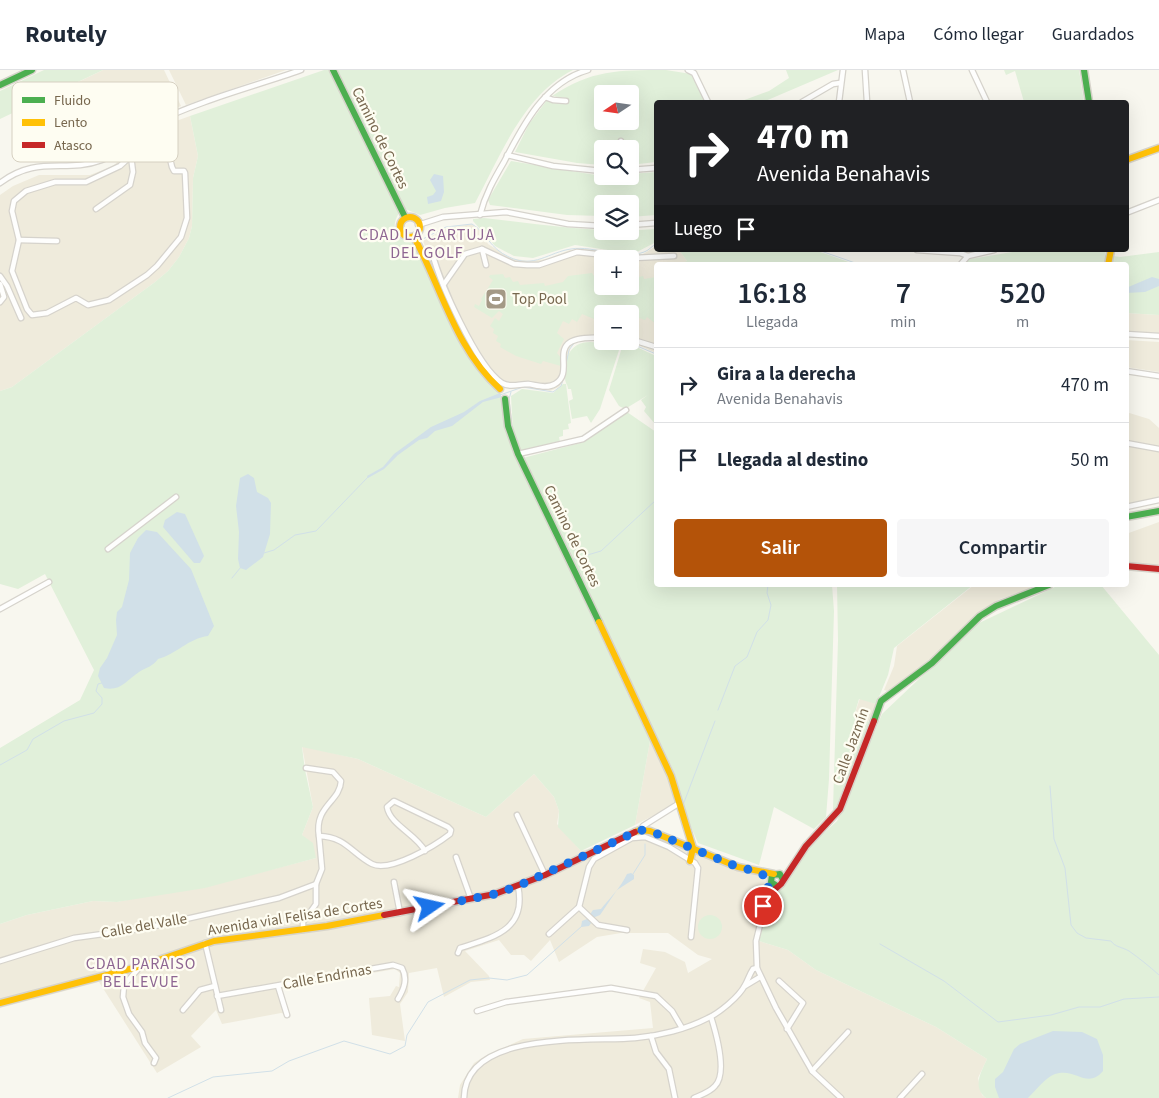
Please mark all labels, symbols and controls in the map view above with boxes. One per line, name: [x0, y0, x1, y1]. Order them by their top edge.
text: Routely: [25, 17, 107, 52]
text: Mapa: [864, 22, 905, 47]
text: Cómo llegar: [933, 22, 1024, 47]
text: Guardados: [1052, 22, 1134, 47]
legend: [12, 82, 178, 162]
street label: Camino de Cortes: [346, 84, 414, 192]
north arrow: [594, 85, 639, 130]
map controls: [594, 85, 639, 350]
text: Fluido: [54, 91, 91, 111]
text: 470 m: [757, 112, 849, 162]
text: Lento: [54, 113, 87, 133]
icon: right: [674, 120, 739, 185]
text: Atasco: [54, 136, 92, 156]
button: search: [594, 140, 639, 185]
text: Avenida Benahavis: [757, 158, 930, 190]
button: layers: [594, 195, 639, 240]
icon: arrive: [732, 215, 760, 243]
text: Luego: [674, 216, 722, 243]
district label: CDAD LA CARTUJA DEL GOLF: [359, 224, 495, 264]
button: +: [594, 250, 639, 295]
text: 16:18: [737, 272, 807, 315]
text: 7: [896, 272, 911, 315]
text: 520: [1000, 272, 1046, 315]
sports icon: Top Pool: [484, 287, 508, 311]
place label: Top Pool: [512, 289, 567, 310]
button: −: [594, 305, 639, 350]
text: Llegada: [746, 311, 798, 333]
text: min: [890, 311, 916, 333]
text: m: [1016, 311, 1029, 333]
text: Gira a la derecha: [717, 361, 856, 388]
icon: right: [674, 371, 702, 399]
text: 470 m: [1061, 372, 1109, 399]
text: Avenida Benahavis: [717, 388, 843, 410]
icon: arrive: [674, 446, 702, 474]
text: Llegada al destino: [717, 447, 868, 474]
text: 50 m: [1071, 447, 1109, 474]
street label: Camino de Cortes: [538, 482, 606, 590]
button: Salir: [674, 519, 887, 577]
button: Compartir: [897, 519, 1109, 577]
street label: Calle Jazmín: [828, 705, 874, 787]
position arrow: [403, 880, 455, 932]
pin: [742, 885, 784, 927]
icon: arrive: [749, 892, 777, 920]
street label: Avenida vial Felisa de Cortes: [206, 893, 384, 941]
street label: Calle del Valle: [99, 908, 189, 944]
district label: CDAD PARAISO BELLEVUE: [86, 953, 196, 993]
street label: Calle Endrinas: [281, 959, 373, 995]

